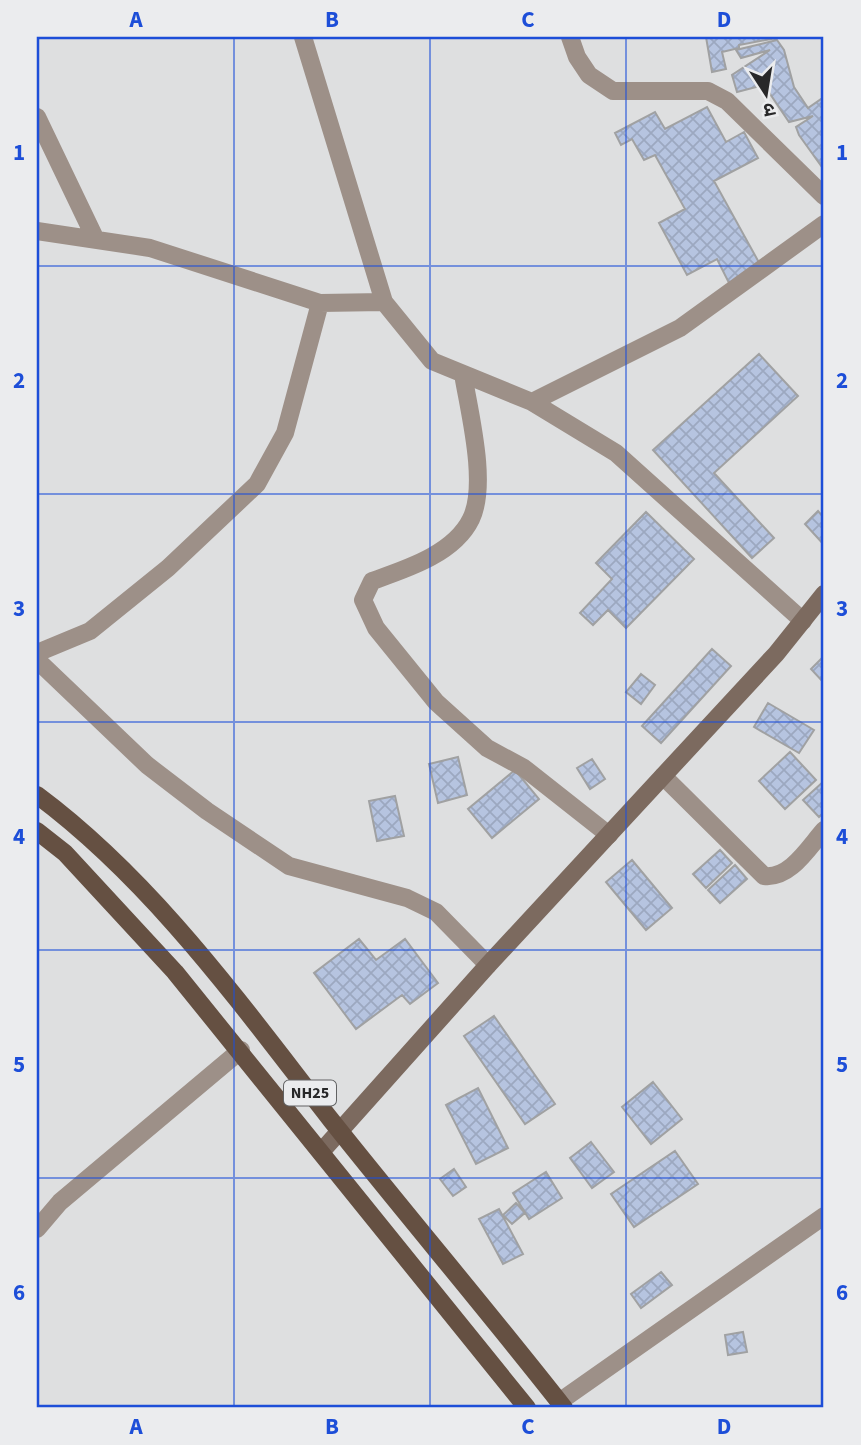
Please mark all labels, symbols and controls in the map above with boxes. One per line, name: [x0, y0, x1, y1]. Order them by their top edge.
text: A: [128, 3, 143, 36]
text: B: [325, 3, 339, 36]
text: C: [521, 3, 535, 36]
text: D: [717, 3, 731, 36]
north arrow: [732, 60, 802, 130]
text: उ: [760, 95, 777, 124]
text: 1: [13, 136, 25, 169]
text: 1: [836, 136, 848, 169]
text: 2: [13, 364, 25, 397]
text: 2: [836, 364, 848, 397]
text: 3: [13, 592, 25, 625]
text: 3: [836, 592, 848, 625]
text: 4: [13, 820, 25, 853]
text: 4: [836, 820, 848, 853]
text: 5: [13, 1048, 25, 1081]
text: 5: [836, 1048, 848, 1081]
road number: NH25: [284, 1080, 336, 1106]
text: 6: [13, 1276, 25, 1309]
text: 6: [836, 1276, 848, 1309]
text: A: [128, 1410, 143, 1443]
text: B: [325, 1410, 339, 1443]
text: C: [521, 1410, 535, 1443]
text: D: [717, 1410, 731, 1443]

